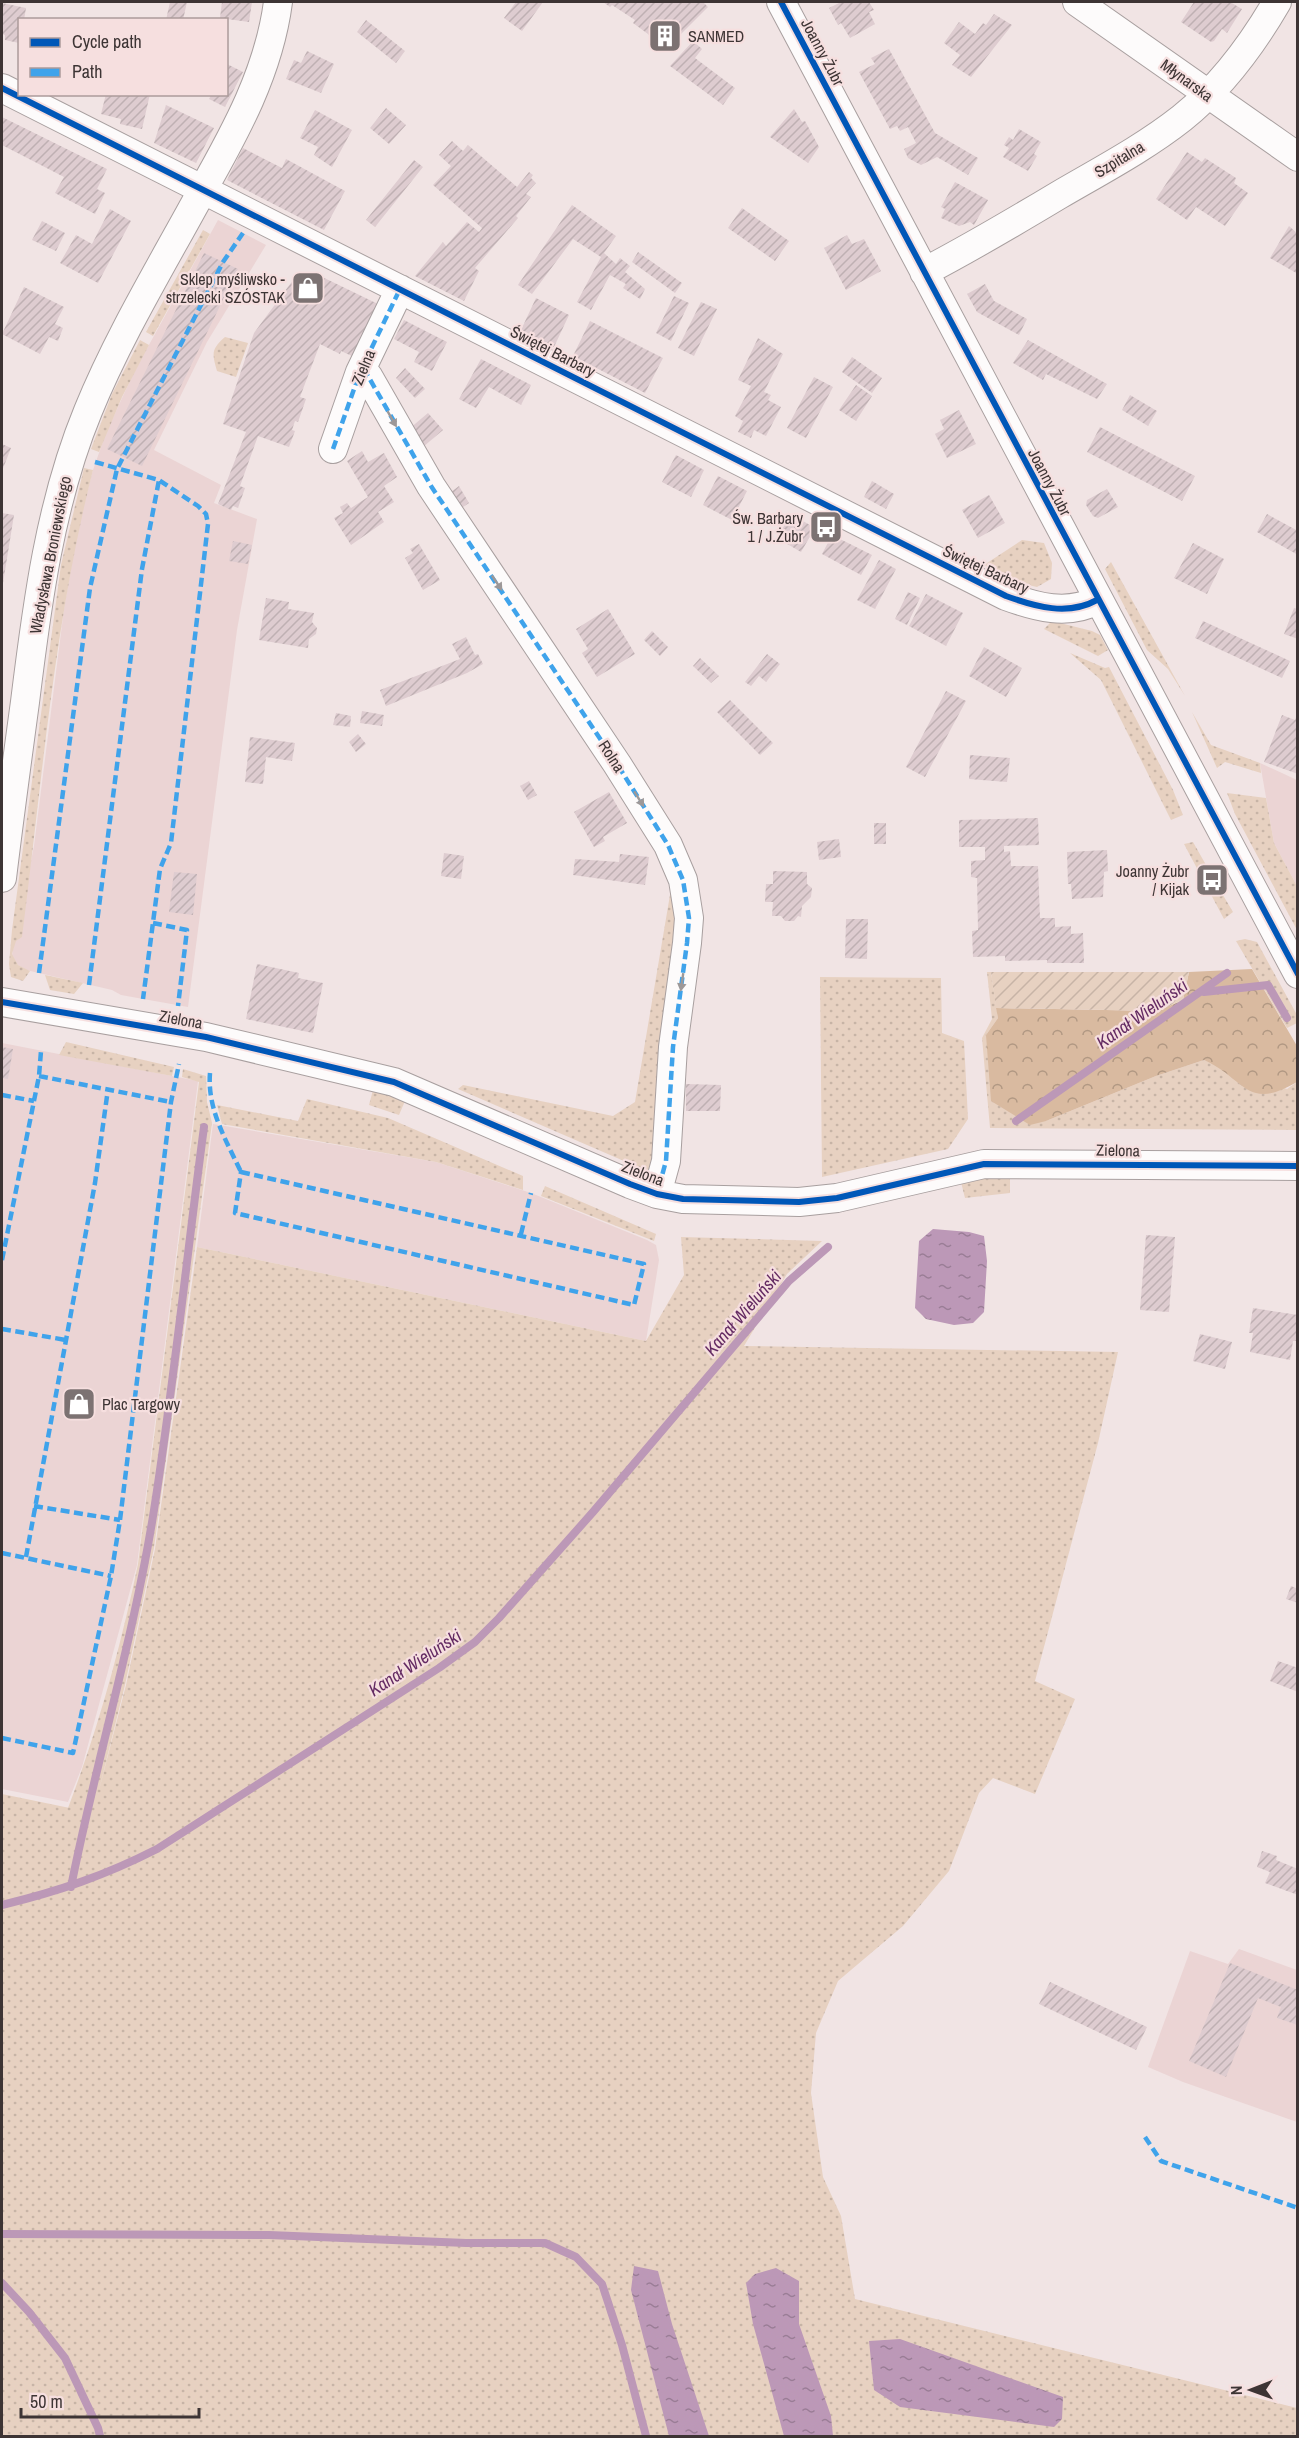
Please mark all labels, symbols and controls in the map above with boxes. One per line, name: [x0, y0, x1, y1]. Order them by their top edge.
street label: Joanny Żubr: [796, 15, 850, 90]
legend: [18, 18, 228, 96]
building icon: SANMED: [647, 18, 683, 54]
place label: SANMED: [688, 25, 744, 47]
text: Cycle path: [72, 29, 142, 54]
street label: Młynarska: [1156, 54, 1218, 107]
text: Path: [72, 59, 102, 84]
street label: Szpitalna: [1090, 135, 1149, 183]
place label: Sklep myśliwsko - strzelecki SZÓSTAK: [166, 268, 286, 308]
shop icon: Sklep myśliwsko - strzelecki SZÓSTAK: [290, 270, 326, 306]
street label: Świętej Barbary: [507, 320, 600, 382]
street label: Zielna: [346, 345, 381, 388]
one-way arrow: [387, 411, 398, 427]
street label: Joanny Żubr: [1023, 445, 1077, 520]
street label: Władysława Broniewskiego: [24, 474, 76, 636]
place label: Św. Barbary 1 / J.Żubr: [732, 507, 804, 547]
bus stop icon: Św. Barbary 1 / J.Żubr: [808, 509, 844, 545]
street label: Świętej Barbary: [939, 539, 1033, 599]
one-way arrow: [492, 575, 503, 592]
street label: Rolna: [593, 736, 631, 777]
one-way arrow: [634, 791, 645, 807]
place label: Joanny Żubr / Kijak: [1116, 860, 1190, 900]
bus stop icon: Joanny Żubr / Kijak: [1194, 862, 1230, 898]
one-way arrow: [677, 972, 686, 991]
water label: Kanał Wieluński: [1091, 973, 1192, 1054]
street label: Zielona: [158, 1004, 205, 1034]
street label: Zielona: [1096, 1139, 1141, 1161]
street label: Zielona: [619, 1155, 668, 1191]
water label: Kanał Wieluński: [698, 1264, 787, 1361]
shop icon: Plac Targowy: [61, 1386, 97, 1422]
place label: Plac Targowy: [102, 1393, 180, 1415]
water label: Kanał Wieluński: [363, 1623, 466, 1702]
north arrow: [1221, 2360, 1281, 2420]
scale bar: [21, 2381, 200, 2419]
text: N: [1225, 2385, 1247, 2395]
text: 50 m: [30, 2389, 63, 2414]

